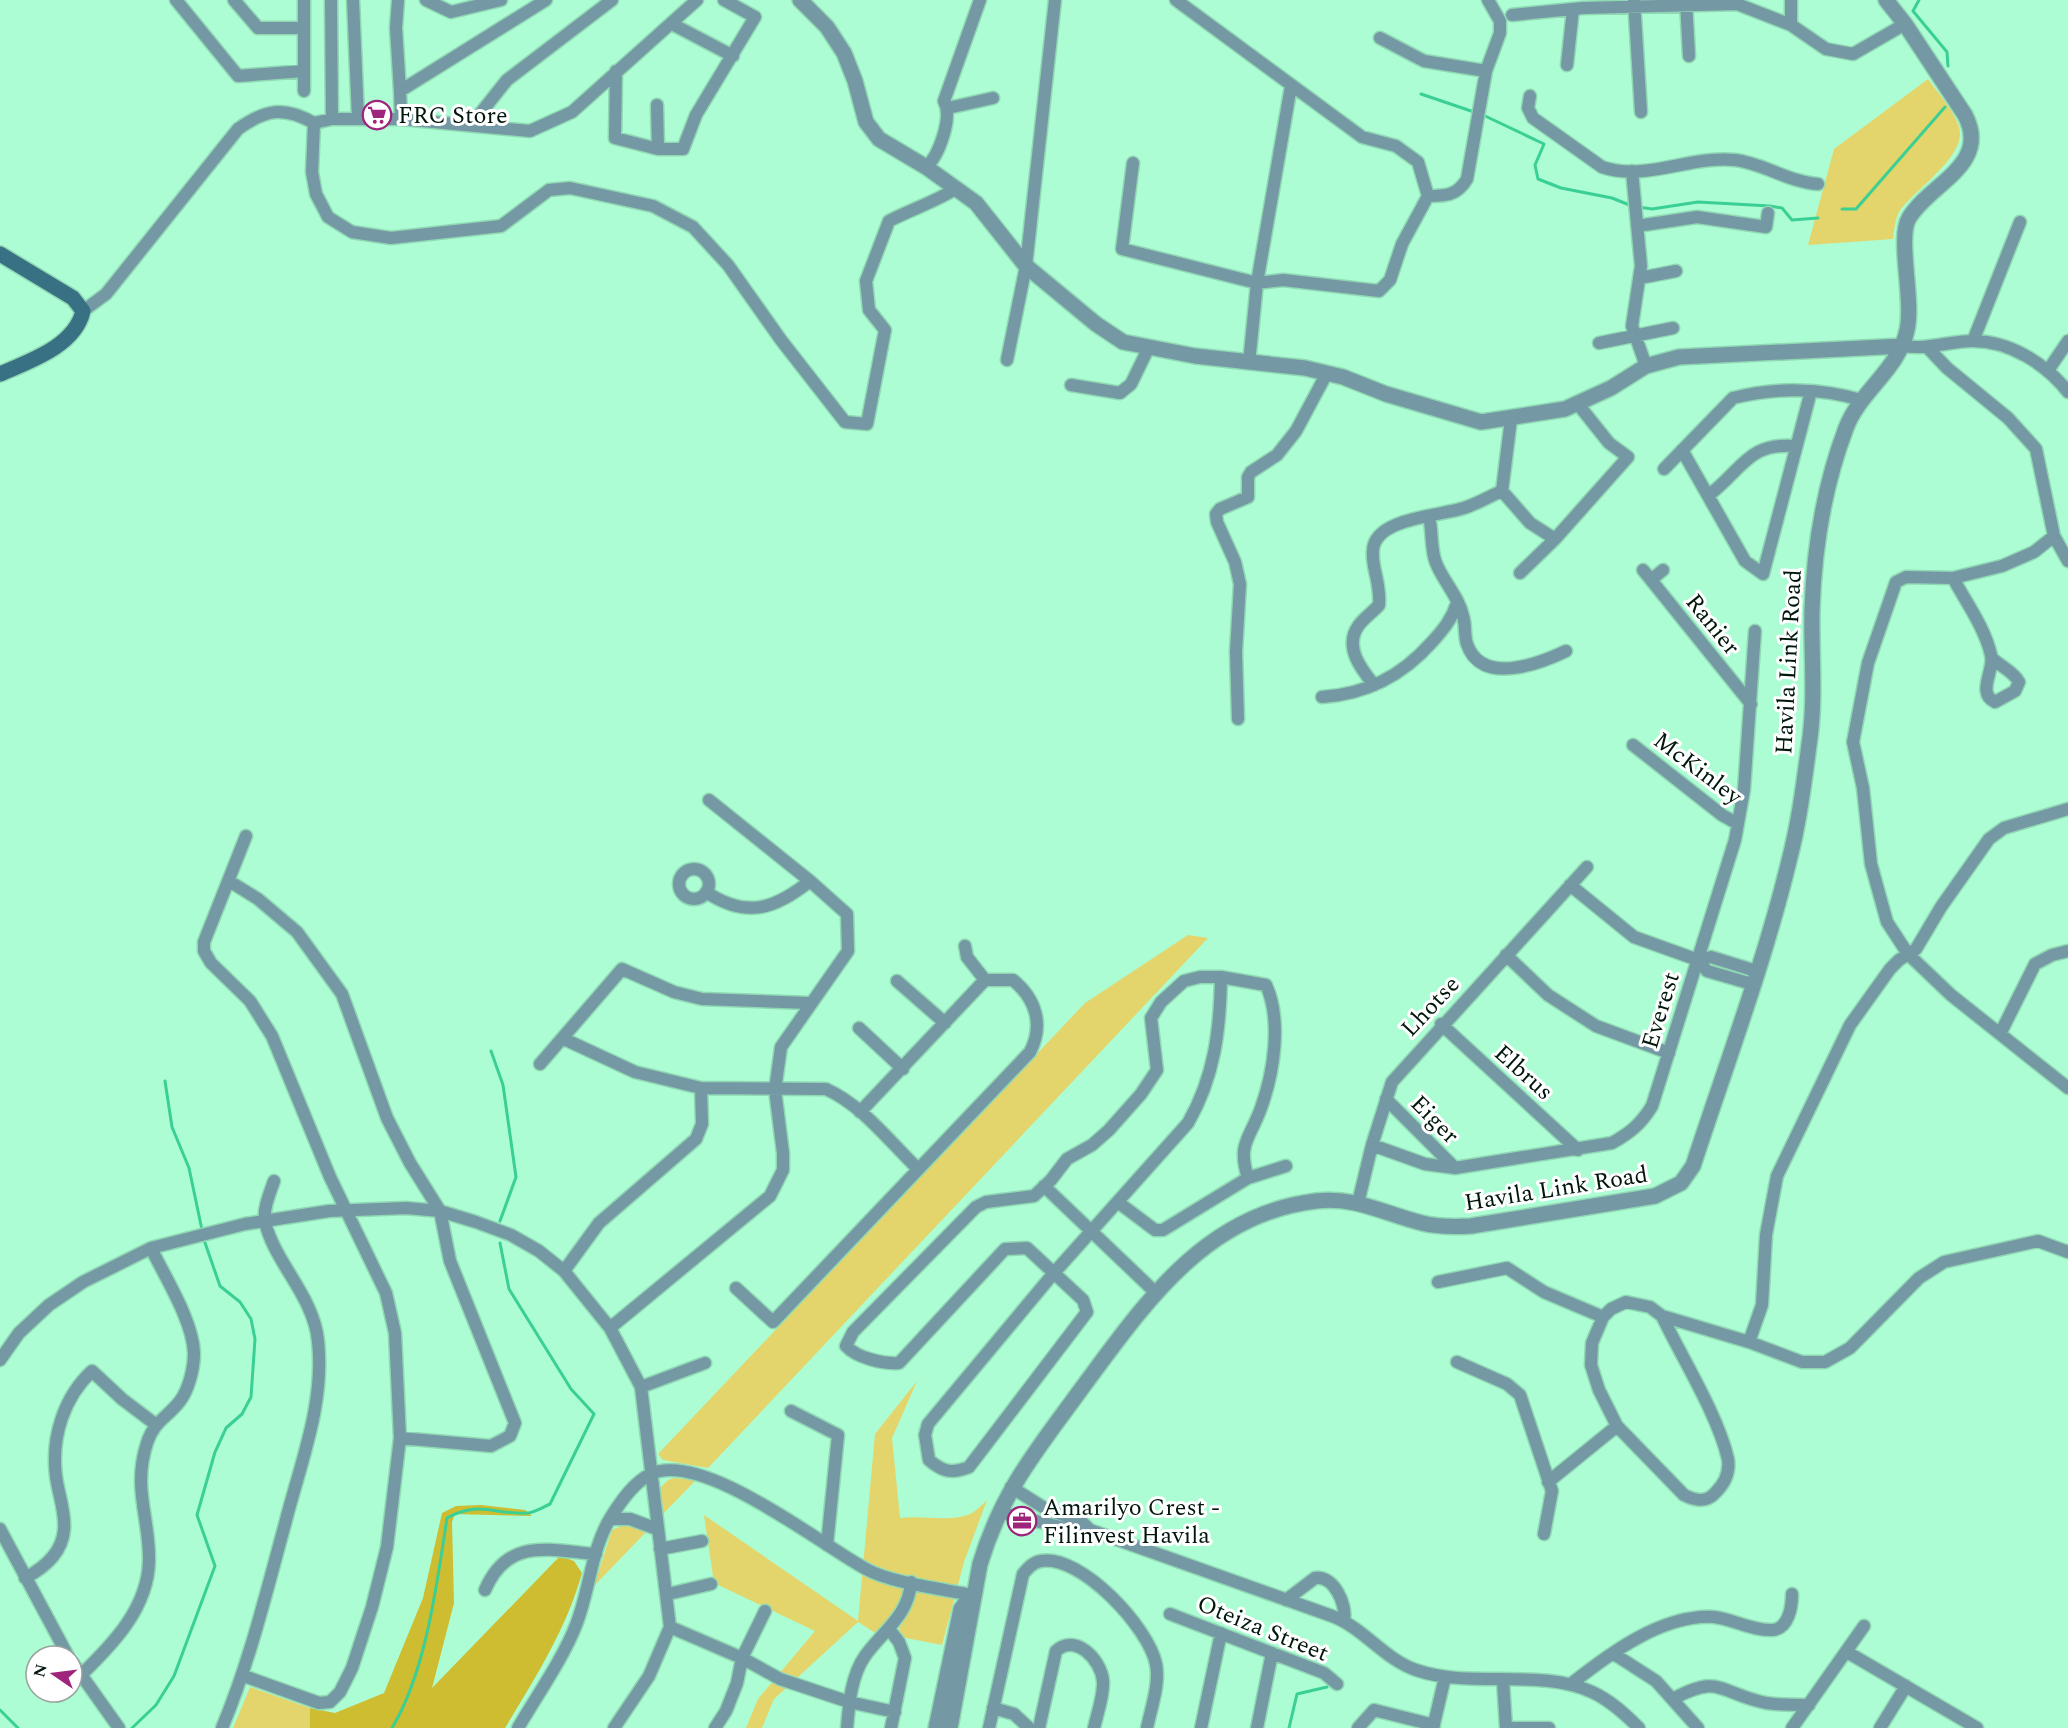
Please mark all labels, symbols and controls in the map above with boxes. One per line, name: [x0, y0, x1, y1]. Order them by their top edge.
place label: FRC Store: [398, 98, 508, 134]
supermarket icon: FRC Store: [361, 99, 393, 131]
street label: Havila Link Road: [1766, 569, 1812, 755]
street label: Ranier: [1676, 586, 1748, 663]
street label: McKinley: [1645, 723, 1751, 815]
street label: Everest: [1632, 967, 1690, 1053]
street label: Lhotse: [1393, 968, 1469, 1045]
street label: Elbrus: [1485, 1036, 1561, 1109]
street label: Eiger: [1401, 1087, 1467, 1153]
street label: Havila Link Road: [1462, 1157, 1650, 1221]
place label: Amarilyo Crest - Filinvest Havila: [1043, 1490, 1220, 1554]
office icon: Amarilyo Crest - Filinvest Havila: [1006, 1505, 1038, 1537]
street label: Oteiza Street: [1191, 1586, 1334, 1672]
north arrow: [24, 1644, 84, 1704]
text: N: [27, 1661, 54, 1680]

